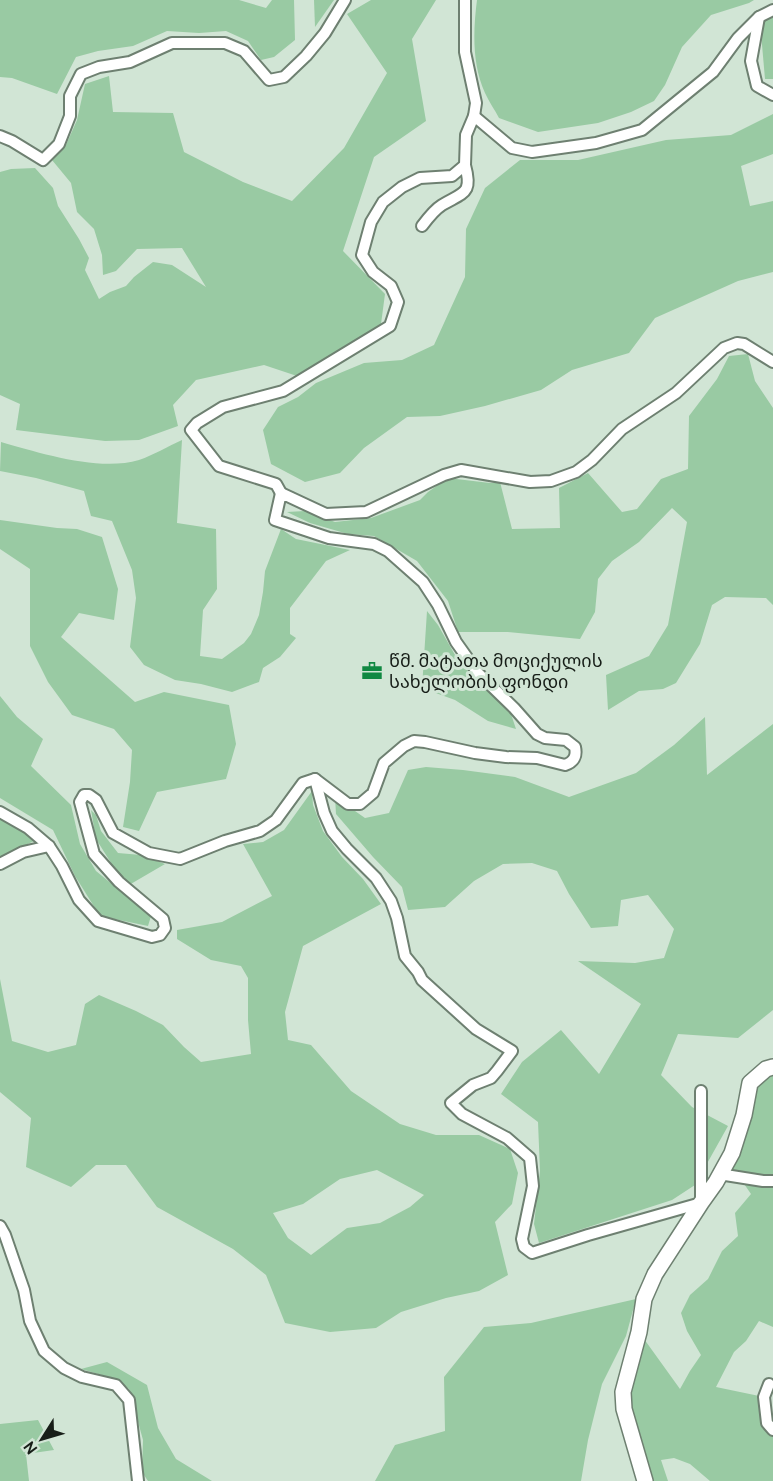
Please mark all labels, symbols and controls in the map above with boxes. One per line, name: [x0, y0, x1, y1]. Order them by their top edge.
place label: წმ. მატათა მოციქულის სახელობის ფონდი: [389, 650, 603, 693]
office icon: წმ. მატათა მოციქულის სახელობის ფონდი: [360, 659, 384, 683]
north arrow: [12, 1409, 72, 1469]
text: N: [19, 1437, 41, 1458]

